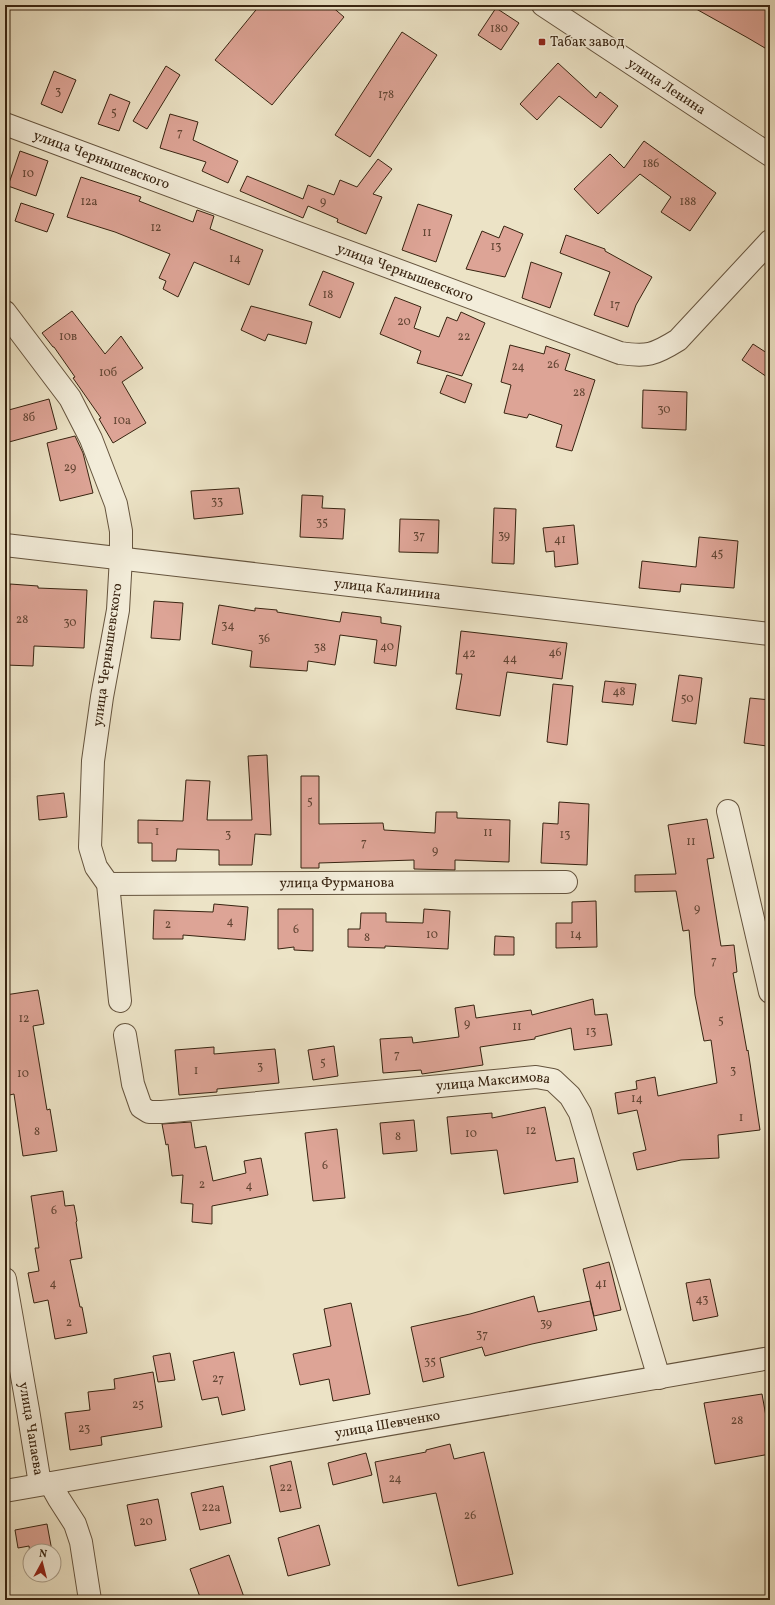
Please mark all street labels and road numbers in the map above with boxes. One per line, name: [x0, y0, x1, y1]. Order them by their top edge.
street label: улица Ленина: [623, 54, 709, 119]
street label: улица Чернышевского: [30, 126, 173, 194]
street label: улица Чернышевского: [334, 239, 476, 307]
street label: улица Калинина: [333, 574, 442, 605]
street label: улица Чернышевского: [89, 582, 127, 728]
street label: улица Фурманова: [279, 873, 395, 893]
street label: улица Максимова: [435, 1068, 552, 1096]
street label: улица Чапаева: [14, 1381, 48, 1477]
street label: улица Шевченко: [333, 1406, 441, 1443]

